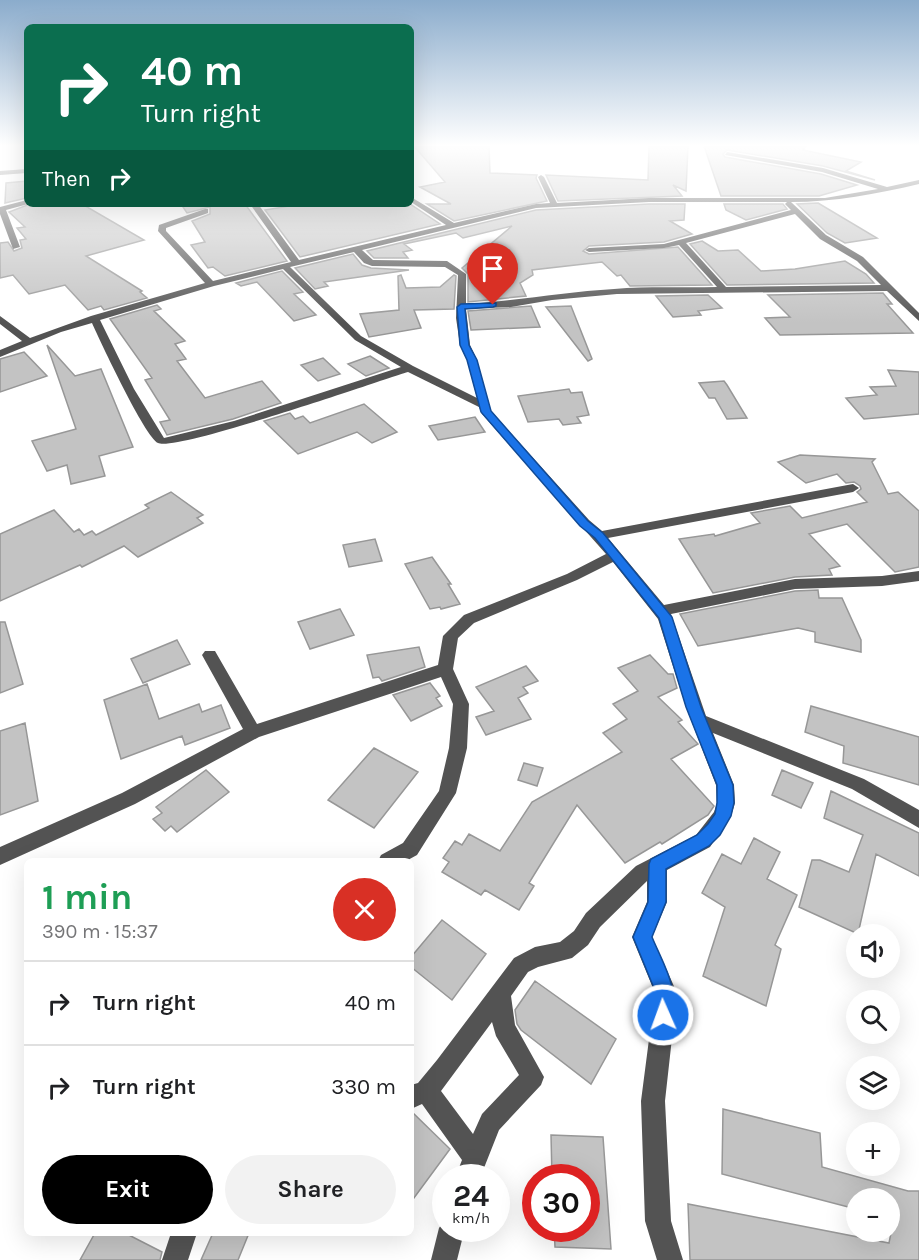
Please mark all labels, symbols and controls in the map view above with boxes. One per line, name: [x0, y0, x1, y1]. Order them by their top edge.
text: 40 m: [141, 46, 243, 96]
icon: right: [42, 48, 120, 126]
text: Turn right: [141, 97, 261, 129]
icon: right: [103, 162, 136, 195]
text: Then: [42, 166, 91, 192]
pin: [467, 243, 518, 305]
icon: arrive: [476, 252, 509, 285]
text: 1 min: [42, 876, 132, 918]
button: close: [333, 878, 396, 941]
text: 390 m · 15:37: [42, 920, 158, 943]
map controls: [846, 924, 900, 1242]
button: sound: [846, 924, 900, 978]
position arrow: [631, 983, 695, 1047]
icon: right: [42, 987, 75, 1020]
text: Turn right: [93, 990, 196, 1016]
text: 40 m: [345, 990, 396, 1016]
button: search: [846, 990, 900, 1044]
button: layers: [846, 1056, 900, 1110]
icon: right: [42, 1071, 75, 1104]
text: Turn right: [93, 1074, 196, 1100]
text: 330 m: [331, 1074, 396, 1100]
button: +: [846, 1122, 900, 1176]
button: Exit: [42, 1155, 213, 1224]
button: Share: [225, 1155, 396, 1224]
speed limit sign: 30: [522, 1164, 600, 1242]
text: 24: [453, 1178, 489, 1214]
button: −: [846, 1188, 900, 1242]
text: km/h: [452, 1209, 490, 1227]

